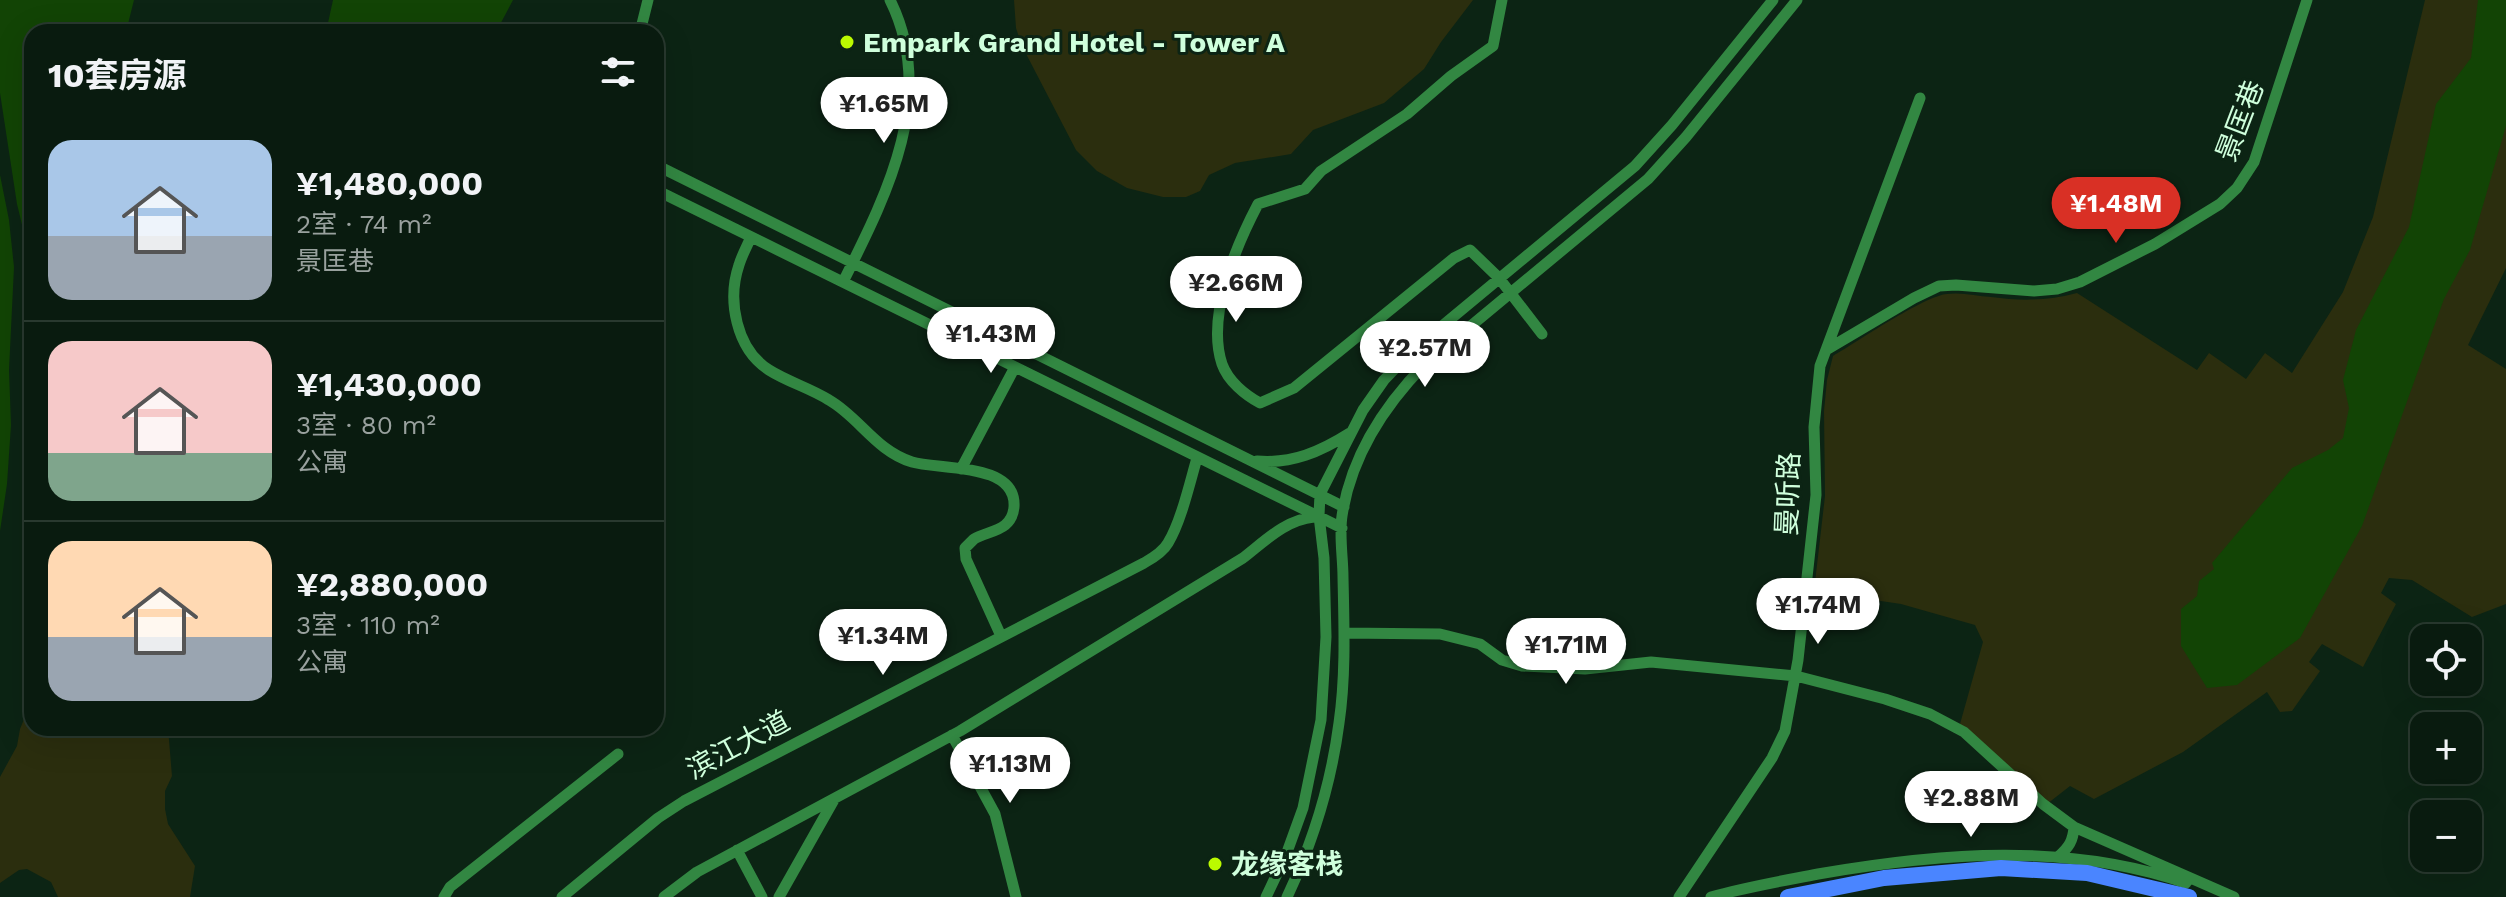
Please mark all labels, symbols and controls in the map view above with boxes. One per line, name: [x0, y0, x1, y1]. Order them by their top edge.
place label: Empark Grand Hotel - Tower A: [863, 26, 1285, 59]
marker: Empark Grand Hotel - Tower A: [838, 33, 856, 51]
icon: filters: [596, 50, 640, 94]
text: 10套房源: [48, 55, 187, 95]
street label: 景匡巷: [2210, 76, 2270, 166]
pin: ¥1.65M: [819, 77, 949, 145]
text: ¥1.65M: [839, 88, 929, 118]
text: ¥1,480,000: [296, 163, 483, 203]
icon: home: [112, 172, 208, 268]
pin: ¥1.48M: [2051, 177, 2181, 245]
text: ¥1.48M: [2070, 188, 2162, 218]
text: 2室 · 74 m²: [296, 209, 432, 239]
text: 景匡巷: [296, 246, 374, 276]
pin: ¥2.66M: [1171, 256, 1301, 324]
text: ¥2.66M: [1188, 267, 1284, 297]
pin: ¥1.43M: [926, 307, 1056, 375]
text: ¥1.43M: [945, 318, 1037, 348]
pin: ¥2.57M: [1360, 321, 1490, 389]
text: ¥2.57M: [1378, 332, 1472, 362]
text: ¥1,430,000: [296, 364, 482, 404]
icon: home: [112, 373, 208, 469]
text: 3室 · 80 m²: [296, 410, 436, 440]
text: 公寓: [296, 447, 348, 477]
street label: 曼听路: [1770, 451, 1806, 537]
text: ¥2,880,000: [296, 564, 488, 604]
icon: home: [112, 573, 208, 669]
pin: ¥1.74M: [1753, 578, 1883, 646]
text: ¥1.74M: [1774, 589, 1862, 619]
pin: ¥1.34M: [818, 609, 948, 677]
text: 3室 · 110 m²: [296, 610, 440, 640]
pin: ¥1.71M: [1501, 618, 1631, 686]
text: ¥1.34M: [837, 620, 929, 650]
map controls: [2410, 624, 2482, 872]
button: locate: [2410, 624, 2482, 696]
text: ¥1.71M: [1524, 629, 1608, 659]
text: 公寓: [296, 647, 348, 677]
street label: 滨江大道: [681, 704, 795, 786]
button: +: [2410, 712, 2482, 784]
pin: ¥1.13M: [945, 737, 1075, 805]
text: ¥1.13M: [968, 748, 1052, 778]
pin: ¥2.88M: [1906, 771, 2036, 839]
text: ¥2.88M: [1923, 782, 2019, 812]
button: −: [2410, 800, 2482, 872]
place label: 龙缘客栈: [1231, 848, 1343, 881]
marker: 龙缘客栈: [1206, 855, 1224, 873]

